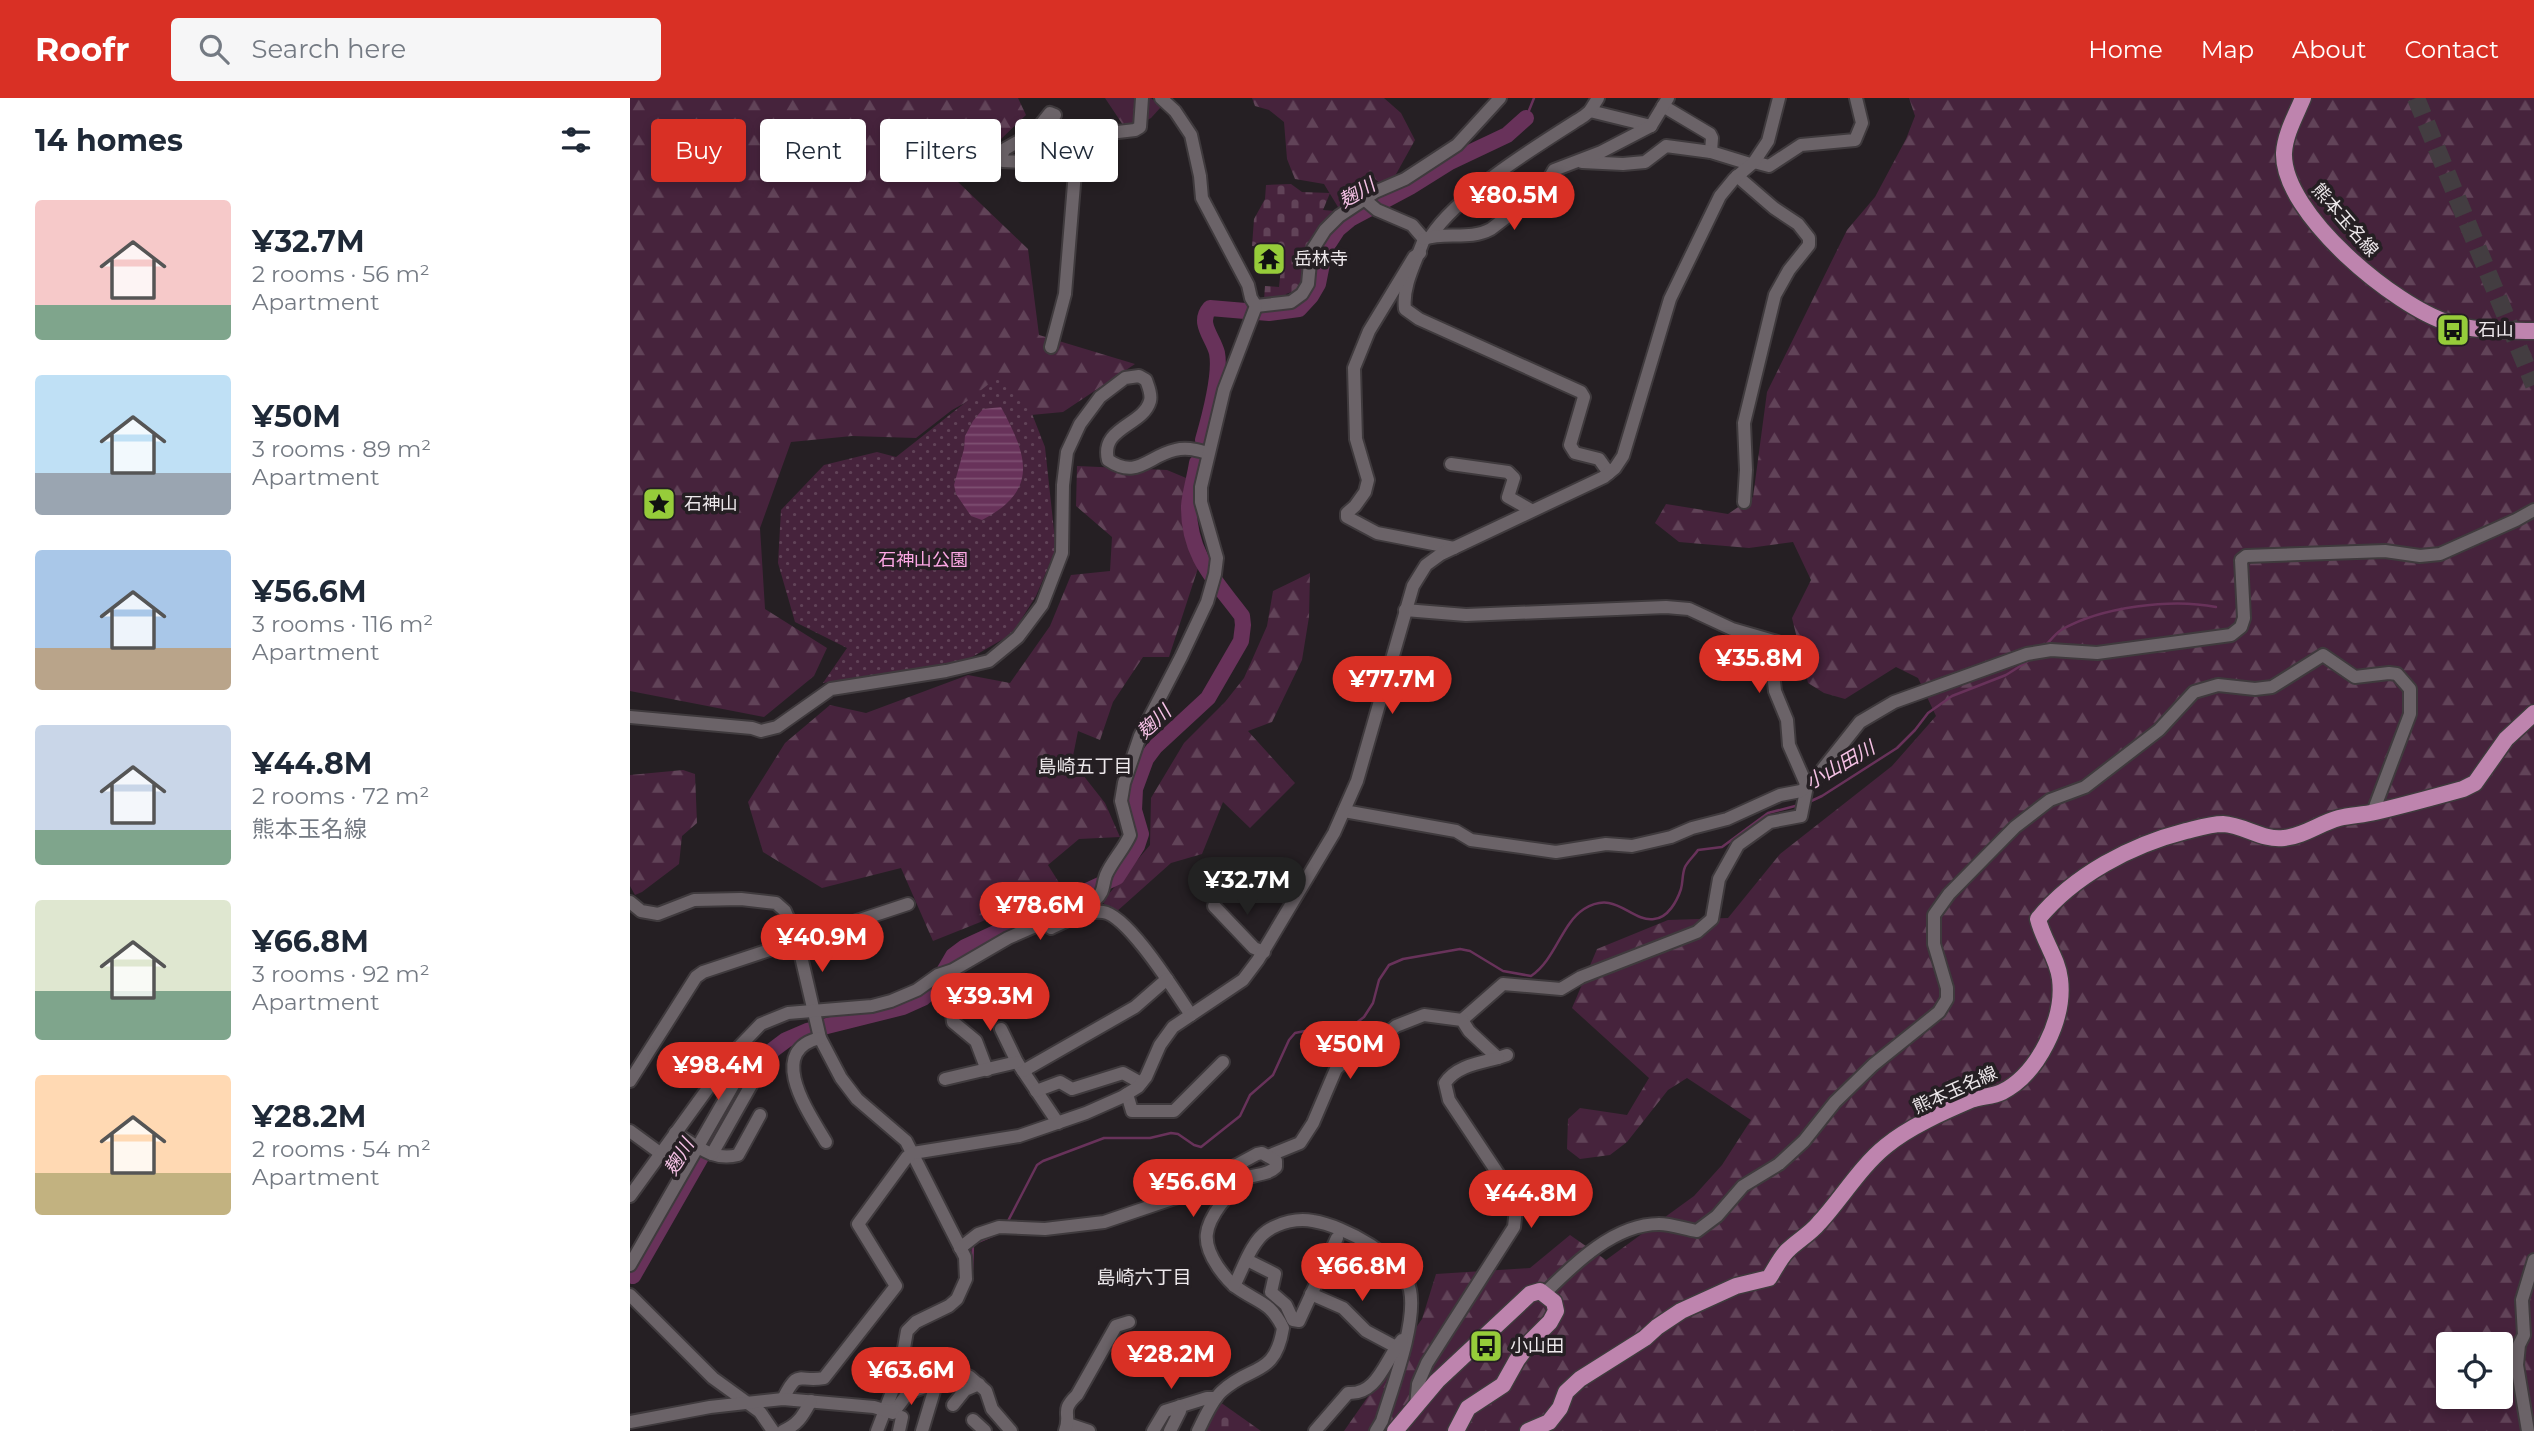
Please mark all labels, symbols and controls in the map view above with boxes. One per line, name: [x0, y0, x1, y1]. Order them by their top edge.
search box: [171, 18, 661, 81]
text: Roofr: [35, 29, 129, 69]
icon: search: [195, 30, 233, 68]
text: Search here: [251, 33, 406, 65]
text: Home: [2088, 35, 2163, 64]
text: Map: [2201, 35, 2254, 64]
text: About: [2292, 35, 2366, 64]
text: Contact: [2404, 35, 2499, 64]
chip: Buy: [651, 119, 746, 182]
chip: Rent: [760, 119, 866, 182]
chip: Filters: [880, 119, 1001, 182]
chip: New: [1015, 119, 1118, 182]
icon: filters: [557, 121, 595, 159]
text: 14 homes: [35, 122, 183, 159]
water label: 麹川: [1335, 172, 1381, 213]
pin: ¥80.5M: [1457, 172, 1571, 232]
street label: 熊本玉名線: [2307, 179, 2383, 261]
text: ¥80.5M: [1470, 181, 1558, 209]
text: ¥32.7M: [252, 223, 365, 260]
icon: home: [91, 228, 175, 312]
temple icon: 岳林寺: [1250, 240, 1288, 278]
place label: 岳林寺: [1294, 248, 1348, 270]
text: 2 rooms · 56 m²: [252, 260, 430, 288]
text: Apartment: [252, 288, 380, 316]
bus stop icon: 石山: [2434, 311, 2472, 349]
place label: 石山: [2478, 319, 2514, 341]
text: ¥50M: [252, 398, 341, 435]
icon: home: [91, 403, 175, 487]
text: 3 rooms · 89 m²: [252, 435, 431, 463]
text: Apartment: [252, 463, 380, 491]
place icon: 石神山: [640, 485, 678, 523]
place label: 石神山: [684, 493, 738, 515]
park label: 石神山公園: [878, 549, 968, 571]
text: ¥56.6M: [252, 573, 367, 610]
icon: home: [91, 578, 175, 662]
text: 3 rooms · 116 m²: [252, 610, 433, 638]
pin: ¥35.8M: [1702, 636, 1816, 695]
text: Apartment: [252, 638, 380, 666]
text: ¥35.8M: [1715, 644, 1803, 672]
pin: ¥77.7M: [1335, 656, 1449, 716]
text: ¥77.7M: [1349, 665, 1435, 693]
water label: 麹川: [1132, 699, 1177, 743]
water label: 小山田川: [1801, 735, 1880, 794]
text: ¥44.8M: [252, 745, 372, 782]
icon: home: [91, 753, 175, 837]
district label: 島崎五丁目: [1037, 755, 1133, 778]
text: 2 rooms · 72 m²: [252, 782, 429, 810]
text: 熊本玉名線: [252, 815, 367, 843]
pin: ¥32.7M: [1190, 858, 1304, 917]
text: ¥32.7M: [1204, 866, 1290, 894]
pin: ¥78.6M: [983, 882, 1097, 942]
text: ¥78.6M: [995, 891, 1085, 919]
pin: ¥40.9M: [765, 914, 879, 974]
text: ¥66.8M: [252, 923, 369, 960]
text: ¥40.9M: [777, 923, 867, 951]
icon: home: [91, 928, 175, 1012]
text: 3 rooms · 92 m²: [252, 960, 430, 988]
pin: ¥39.3M: [933, 974, 1047, 1033]
text: ¥39.3M: [947, 982, 1033, 1010]
text: Apartment: [252, 988, 380, 1016]
pin: ¥50M: [1309, 1021, 1391, 1081]
text: ¥50M: [1316, 1030, 1384, 1058]
pin: ¥98.4M: [661, 1042, 775, 1102]
text: ¥98.4M: [673, 1051, 763, 1079]
street label: 熊本玉名線: [1909, 1062, 2001, 1118]
text: ¥28.2M: [252, 1098, 366, 1135]
icon: home: [91, 1103, 175, 1187]
water label: 麹川: [659, 1133, 700, 1179]
text: 2 rooms · 54 m²: [252, 1135, 431, 1163]
pin: ¥56.6M: [1136, 1160, 1250, 1219]
text: Apartment: [252, 1163, 380, 1191]
text: ¥56.6M: [1149, 1168, 1237, 1196]
pin: ¥44.8M: [1474, 1170, 1588, 1230]
text: ¥44.8M: [1485, 1179, 1577, 1207]
pin: ¥66.8M: [1305, 1244, 1419, 1303]
text: ¥66.8M: [1317, 1252, 1407, 1280]
district label: 島崎六丁目: [1096, 1266, 1192, 1289]
bus stop icon: 小山田: [1467, 1327, 1505, 1365]
pin: ¥28.2M: [1114, 1332, 1228, 1391]
map controls: [2436, 1332, 2513, 1409]
button: locate: [2436, 1332, 2513, 1409]
place label: 小山田: [1510, 1335, 1564, 1357]
text: ¥28.2M: [1127, 1340, 1215, 1368]
pin: ¥63.6M: [854, 1348, 968, 1407]
text: ¥63.6M: [867, 1356, 955, 1384]

